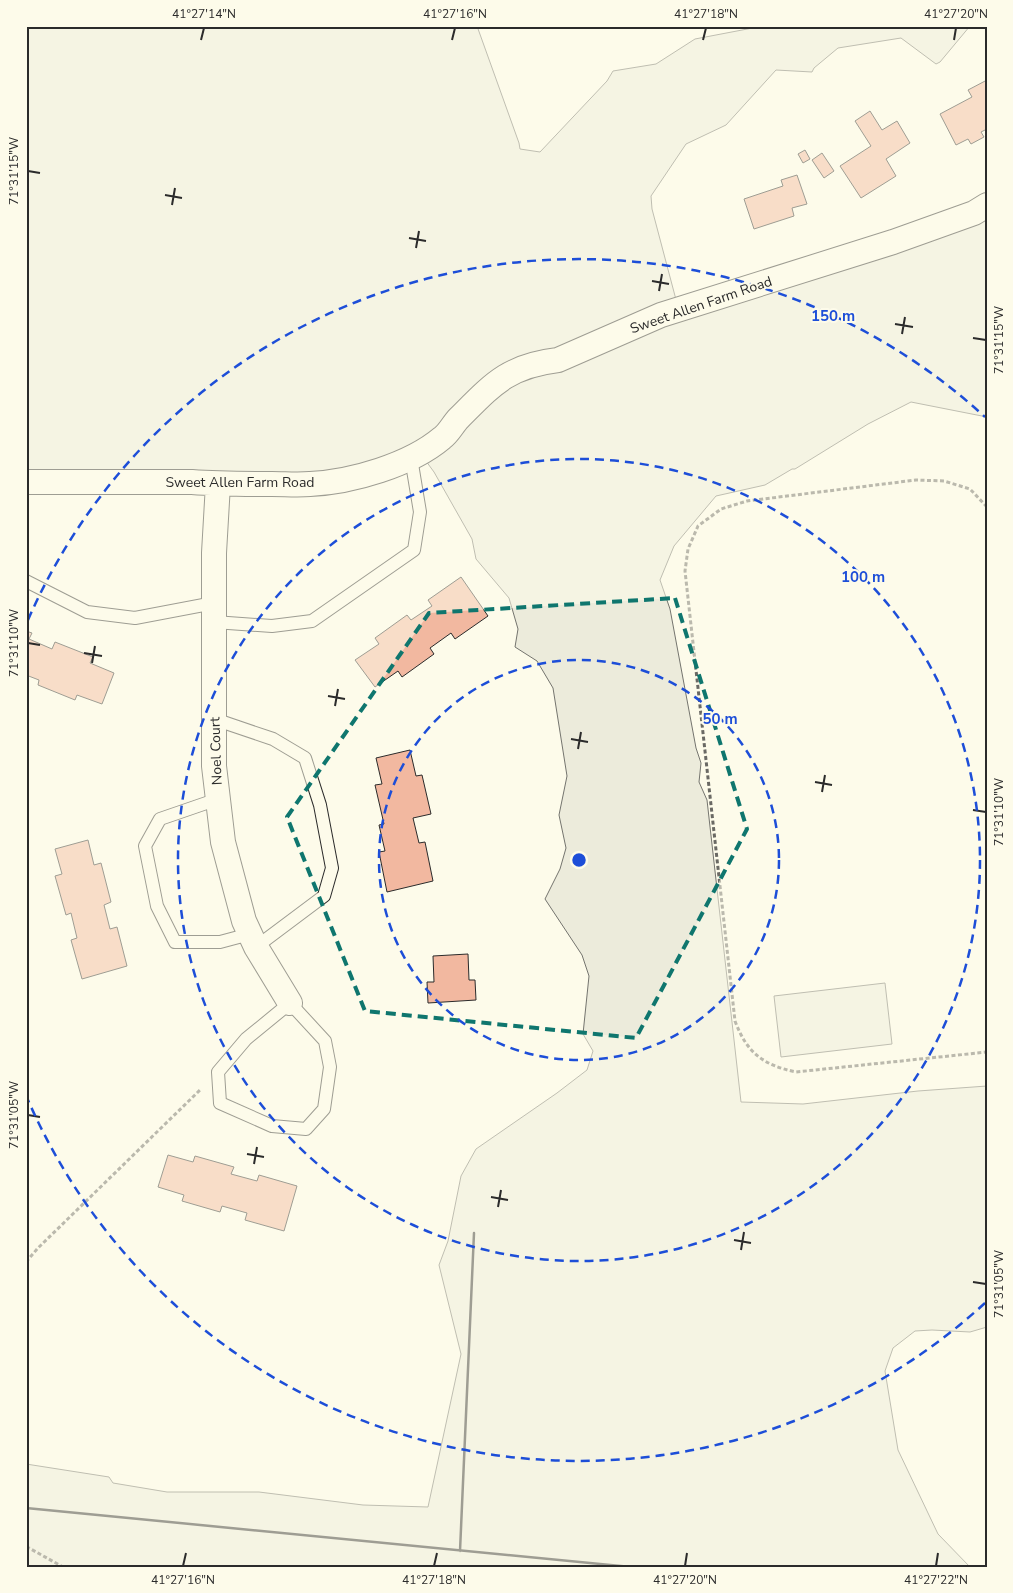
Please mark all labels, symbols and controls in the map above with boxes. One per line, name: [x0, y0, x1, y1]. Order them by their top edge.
text: 41°27'14"N: [172, 6, 236, 22]
text: 41°27'16"N: [423, 6, 487, 22]
text: 41°27'18"N: [674, 6, 738, 22]
text: 41°27'20"N: [924, 6, 988, 22]
text: 71°31'15"W: [6, 137, 22, 205]
street label: Sweet Allen Farm Road: [627, 272, 775, 338]
text: 150 m: [811, 306, 855, 326]
text: 71°31'15"W: [991, 306, 1007, 374]
street label: Sweet Allen Farm Road: [166, 473, 314, 492]
text: 100 m: [841, 567, 885, 587]
text: 71°31'10"W: [6, 609, 22, 677]
text: 50 m: [702, 709, 738, 729]
street label: Noel Court: [205, 716, 227, 785]
text: 71°31'10"W: [991, 778, 1007, 846]
centre of rings: [570, 851, 588, 869]
text: 71°31'05"W: [6, 1081, 22, 1149]
text: 71°31'05"W: [991, 1250, 1007, 1318]
text: 41°27'16"N: [151, 1572, 215, 1588]
text: 41°27'18"N: [402, 1572, 466, 1588]
text: 41°27'20"N: [653, 1572, 717, 1588]
text: 41°27'22"N: [904, 1572, 968, 1588]

